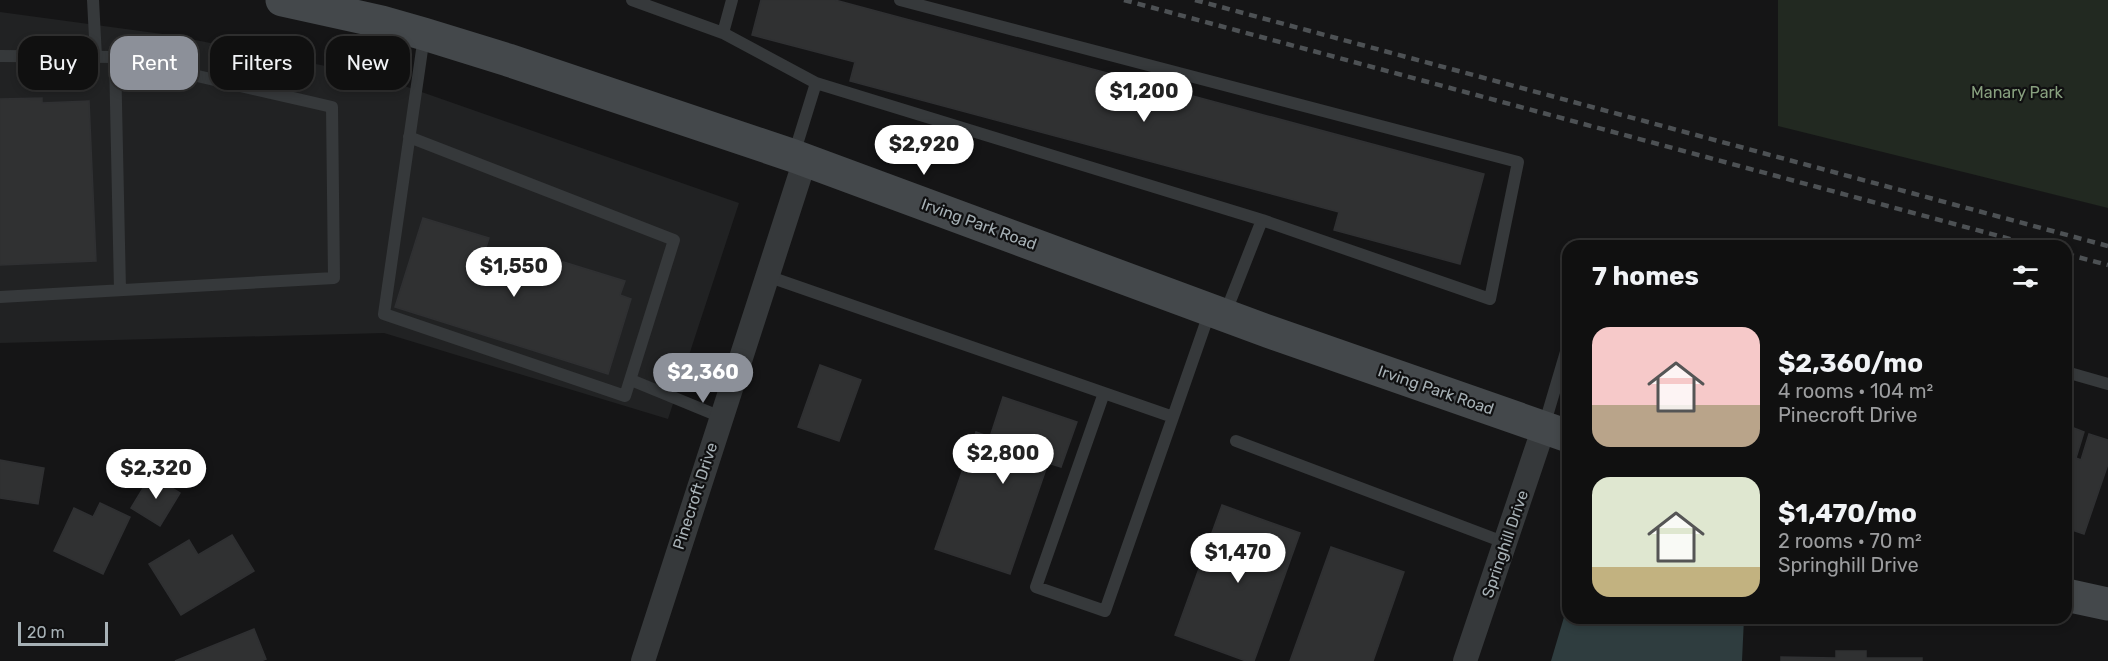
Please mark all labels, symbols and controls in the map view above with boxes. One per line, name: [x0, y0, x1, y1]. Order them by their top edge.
chip: Buy: [18, 36, 98, 90]
chip: Rent: [110, 36, 198, 90]
chip: Filters: [210, 36, 314, 90]
chip: New: [326, 36, 410, 90]
pin: $1,200: [1095, 72, 1193, 123]
text: $1,200: [1109, 79, 1179, 103]
park label: Manary Park: [1971, 83, 2064, 102]
pin: $2,920: [875, 125, 973, 176]
text: $2,920: [889, 132, 959, 156]
street label: Irving Park Road: [919, 194, 1039, 254]
pin: $1,550: [465, 247, 563, 298]
text: $1,550: [480, 254, 548, 278]
icon: filters: [2009, 260, 2042, 293]
text: 7 homes: [1592, 261, 1699, 292]
text: $2,360/mo: [1778, 348, 1923, 379]
icon: home: [1640, 351, 1712, 423]
pin: $2,360: [654, 353, 752, 404]
text: $2,360: [667, 360, 739, 384]
street label: Irving Park Road: [1376, 361, 1496, 419]
text: 4 rooms · 104 m²: [1778, 379, 1933, 403]
text: Pinecroft Drive: [1778, 403, 1917, 427]
pin: $2,800: [954, 434, 1052, 485]
street label: Pinecroft Drive: [669, 440, 721, 552]
text: $2,800: [967, 441, 1039, 465]
pin: $2,320: [107, 449, 205, 500]
text: $2,320: [120, 456, 192, 480]
street label: Springhill Drive: [1478, 488, 1532, 600]
text: $1,470/mo: [1778, 498, 1917, 529]
icon: home: [1640, 501, 1712, 573]
text: 2 rooms · 70 m²: [1778, 529, 1922, 553]
pin: $1,470: [1189, 533, 1287, 584]
text: $1,470: [1205, 540, 1271, 564]
text: Springhill Drive: [1778, 553, 1919, 577]
scale bar: [18, 619, 108, 646]
text: 20 m: [27, 623, 65, 642]

